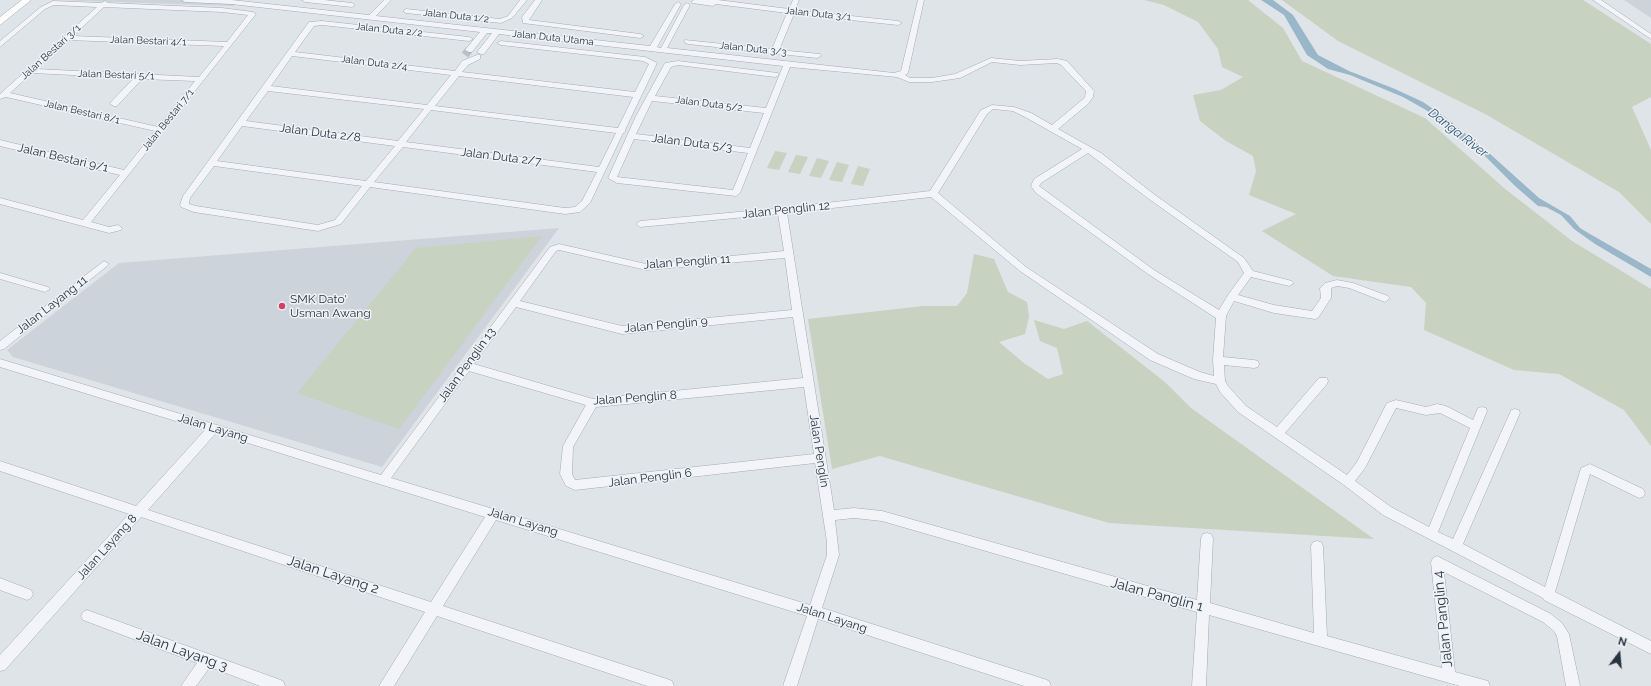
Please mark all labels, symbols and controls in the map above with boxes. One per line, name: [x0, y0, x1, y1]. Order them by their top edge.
street label: Jalan Duta 3/1: [784, 5, 852, 23]
street label: Jalan Duta 1/2: [422, 7, 490, 25]
street label: Jalan Duta 2/2: [355, 21, 423, 39]
street label: Jalan Bestari 3/1: [19, 22, 83, 82]
street label: Jalan Duta Utama: [512, 28, 594, 48]
street label: Jalan Bestari 4/1: [109, 34, 187, 48]
street label: Jalan Duta 3/3: [719, 39, 787, 59]
street label: Jalan Duta 2/4: [340, 53, 408, 73]
street label: Jalan Bestari 5/1: [77, 68, 155, 82]
street label: Jalan Bestari 7/1: [139, 87, 197, 153]
street label: Jalan Duta 5/2: [675, 94, 743, 114]
street label: Jalan Bestari 8/1: [43, 97, 121, 127]
water label: Danga River: [1425, 105, 1491, 161]
street label: Jalan Duta 2/8: [278, 121, 362, 145]
street label: Jalan Duta 5/3: [651, 131, 733, 155]
street label: Jalan Bestari 9/1: [16, 141, 110, 175]
street label: Jalan Duta 2/7: [460, 145, 542, 169]
street label: Jalan Penglin 12: [741, 198, 831, 222]
street label: Jalan Penglin 11: [643, 252, 731, 272]
street label: Jalan Layang 11: [14, 273, 90, 337]
place label: SMK Dato' Usman Awang: [290, 292, 371, 320]
marker: SMK Dato' Usman Awang: [277, 301, 287, 311]
street label: Jalan Penglin 9: [624, 314, 708, 336]
street label: Jalan Penglin 13: [435, 325, 499, 405]
street label: Jalan Penglin 8: [593, 388, 677, 408]
street label: Jalan Layang: [176, 410, 250, 446]
street label: Jalan Penglin: [806, 413, 832, 489]
street label: Jalan Penglin 6: [607, 466, 693, 490]
street label: Jalan Layang: [486, 504, 560, 540]
street label: Jalan Layang 8: [74, 511, 140, 583]
street label: Jalan Layang 2: [285, 552, 381, 598]
street label: Jalan Panglin 4: [1430, 570, 1456, 668]
street label: Jalan Panglin 1: [1109, 575, 1205, 615]
street label: Jalan Layang: [795, 600, 869, 636]
street label: Jalan Layang 3: [134, 627, 230, 675]
north arrow: [1599, 634, 1639, 674]
text: N: [1617, 635, 1628, 649]

